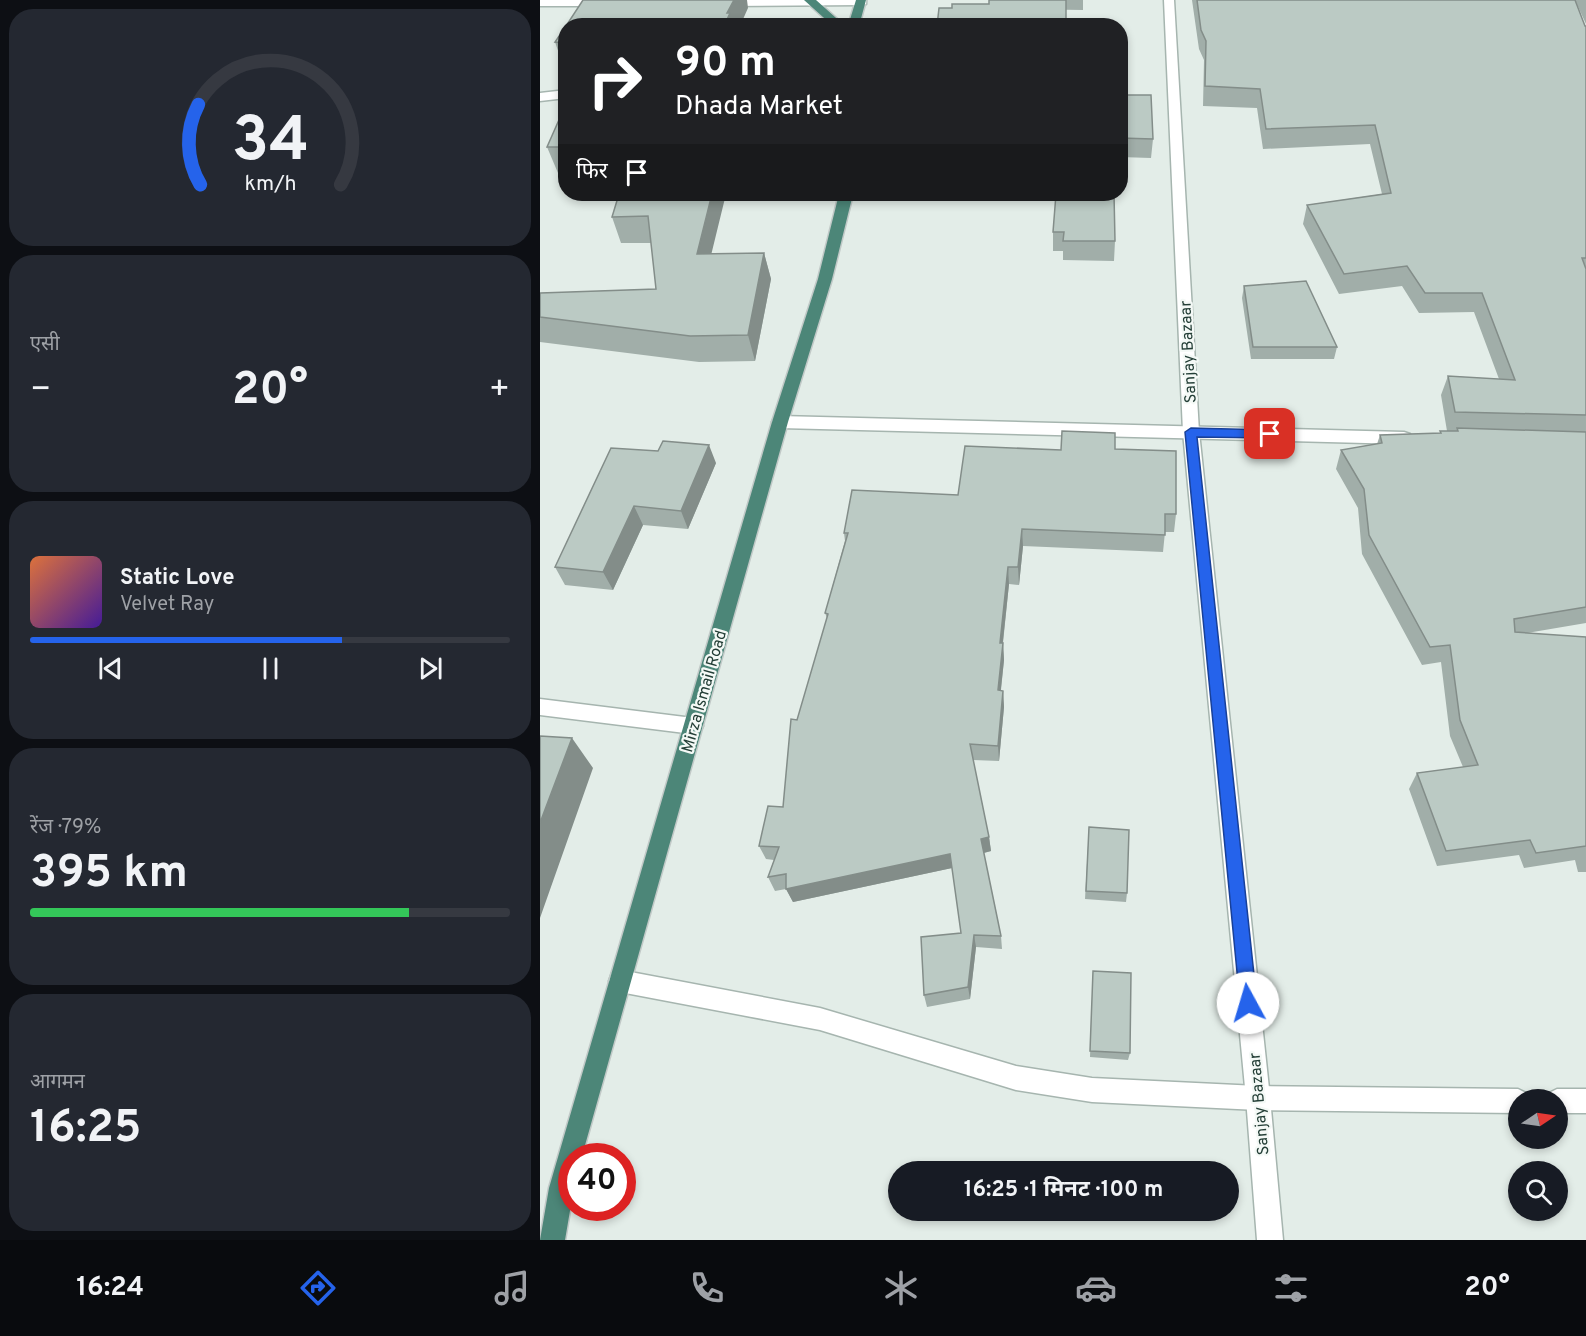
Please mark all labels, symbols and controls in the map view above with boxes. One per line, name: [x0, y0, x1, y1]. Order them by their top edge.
text: 90 m: [675, 38, 776, 91]
icon: right: [576, 42, 654, 120]
text: Dhada Market: [675, 90, 843, 124]
text: 34: [231, 104, 309, 183]
icon: arrive: [620, 156, 653, 189]
text: फिर: [576, 159, 608, 186]
text: km/h: [244, 171, 296, 198]
street label: Sanjay Bazaar: [1176, 300, 1202, 404]
text: एसी: [30, 332, 60, 358]
text: 20°: [232, 363, 308, 420]
text: −: [30, 370, 51, 412]
text: +: [489, 370, 510, 412]
pin: [1244, 408, 1295, 459]
icon: arrive: [1253, 417, 1286, 450]
text: Static Love: [120, 565, 234, 592]
text: Velvet Ray: [120, 592, 214, 618]
street label: Mirza Ismail Road: [678, 628, 732, 755]
icon: previous: [94, 652, 127, 685]
icon: pause: [254, 652, 287, 685]
icon: next: [414, 652, 447, 685]
text: रेंज · 79%: [30, 815, 101, 841]
text: 395 km: [30, 846, 188, 903]
position arrow: [1216, 971, 1280, 1035]
street label: Sanjay Bazaar: [1246, 1052, 1274, 1156]
text: आगमन: [30, 1070, 85, 1096]
north arrow: [1508, 1089, 1568, 1149]
map controls: [1508, 1089, 1568, 1221]
text: 16:25: [30, 1101, 142, 1158]
speed limit sign: 40: [558, 1143, 636, 1221]
button: search: [1508, 1161, 1568, 1221]
text: 16:25 · 1 मिनट · 100 m: [964, 1177, 1163, 1204]
icon: directions: [297, 1267, 339, 1309]
icon: music: [491, 1267, 533, 1309]
icon: phone: [686, 1267, 728, 1309]
icon: climate: [880, 1267, 922, 1309]
icon: car: [1075, 1267, 1117, 1309]
icon: filters: [1270, 1267, 1312, 1309]
text: 16:24: [76, 1271, 144, 1305]
text: 20°: [1464, 1271, 1510, 1305]

